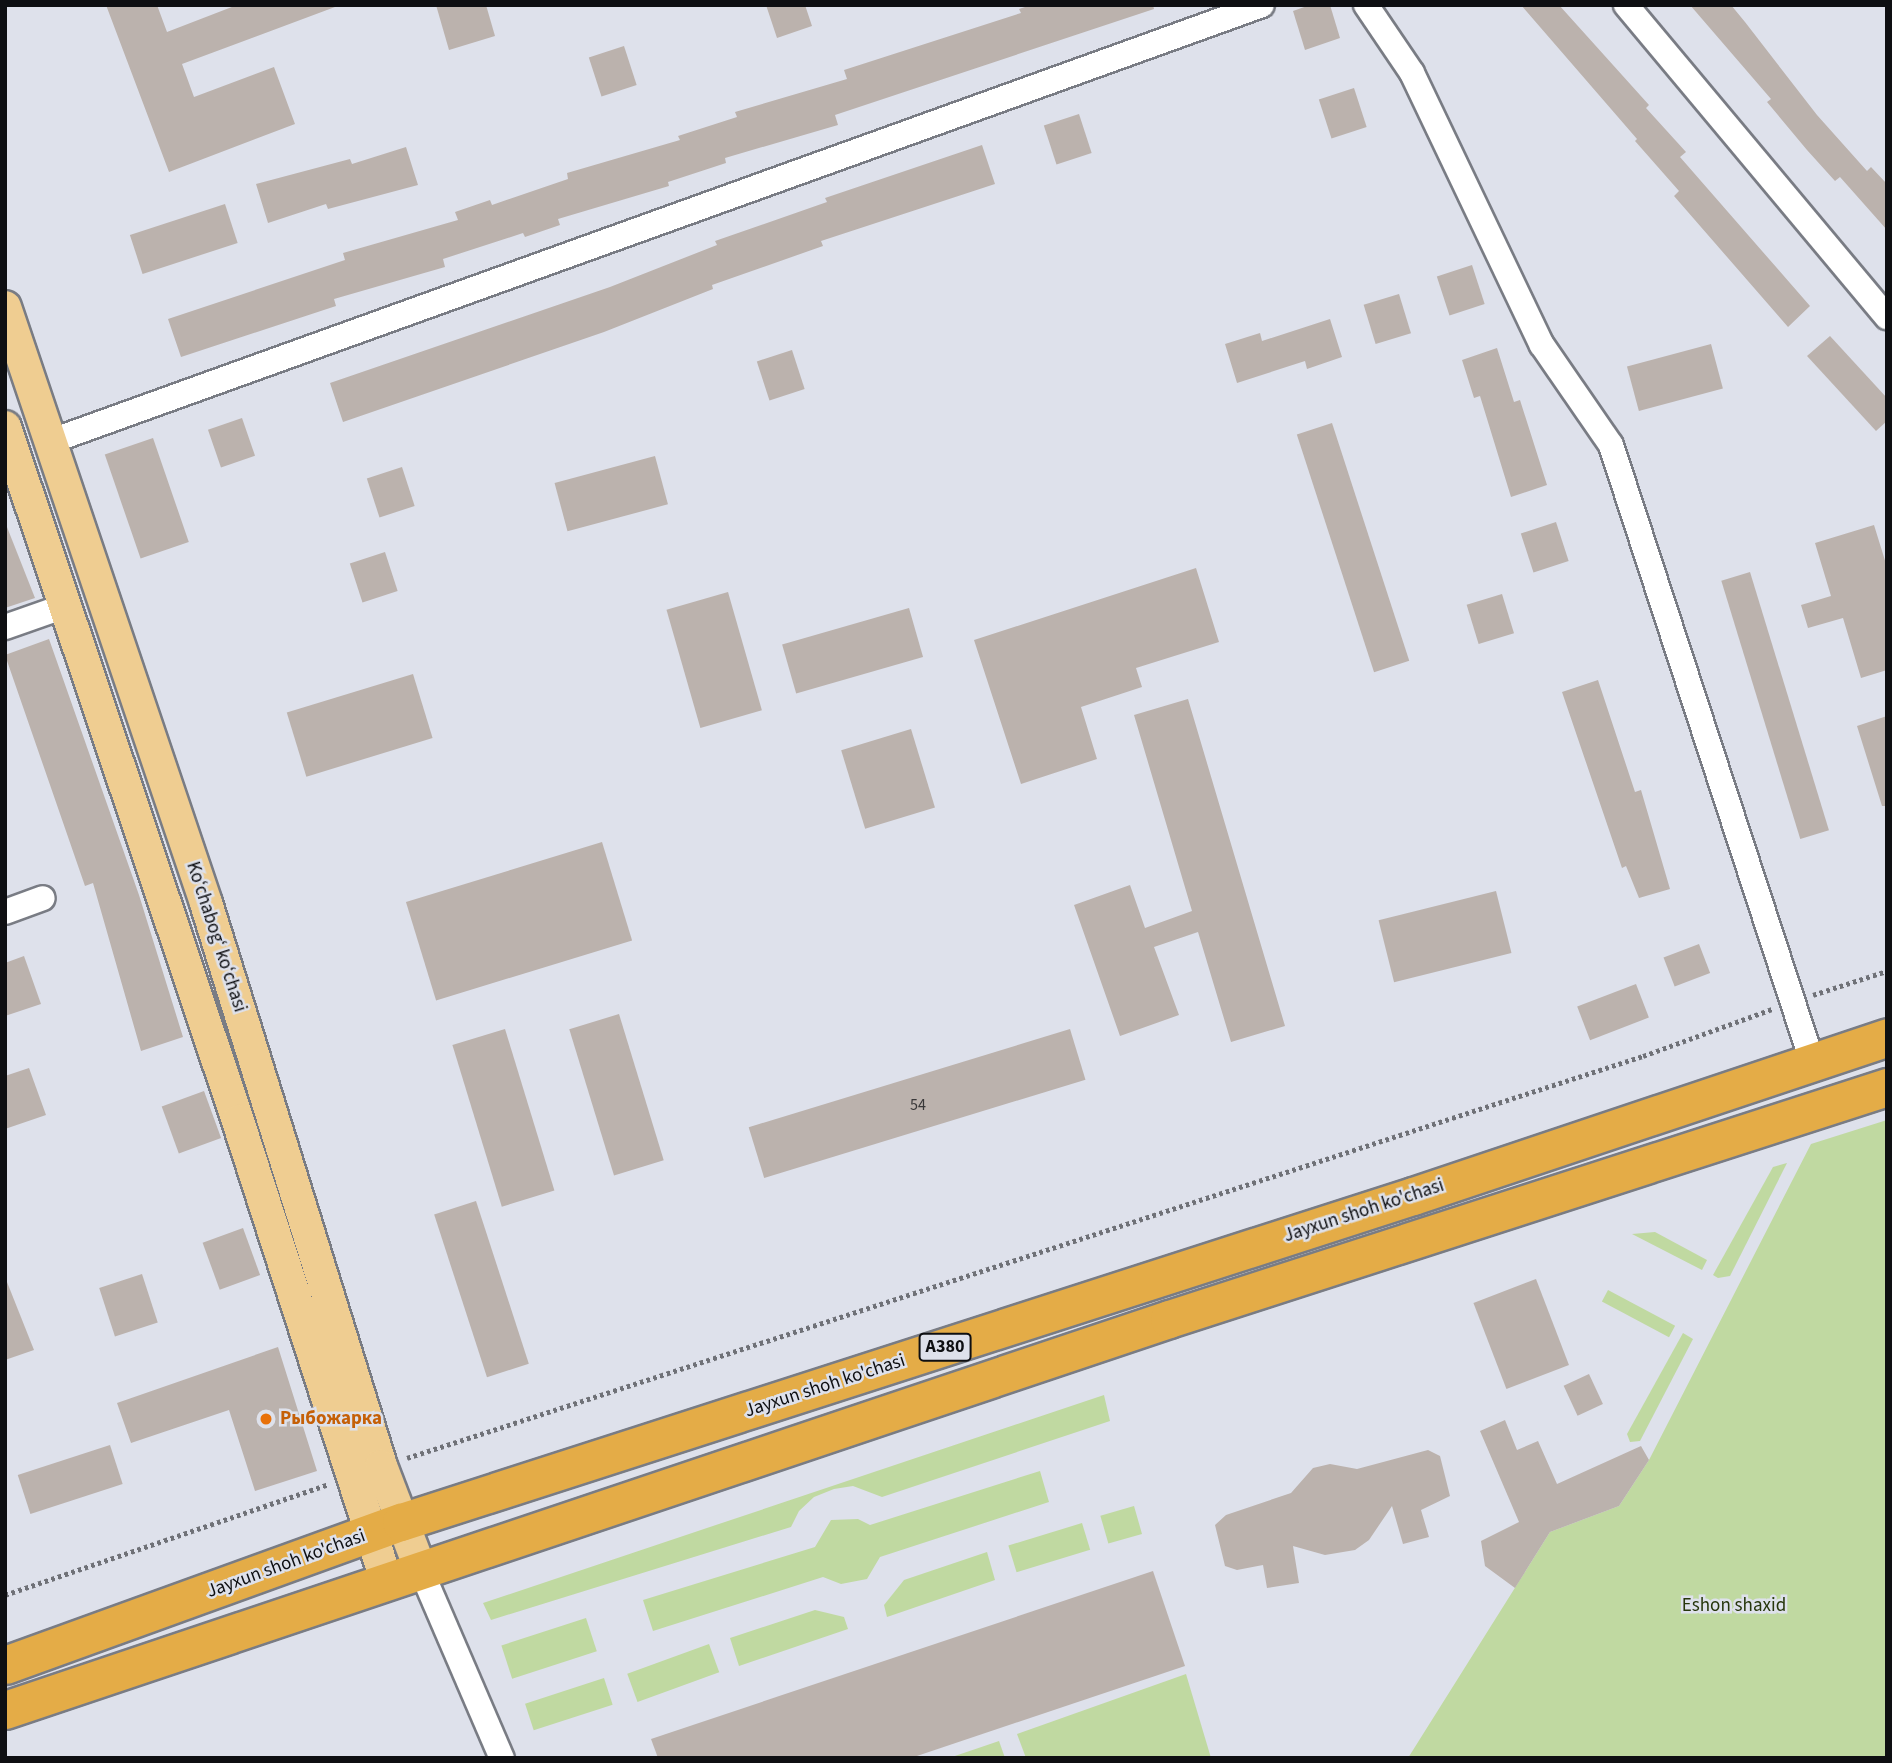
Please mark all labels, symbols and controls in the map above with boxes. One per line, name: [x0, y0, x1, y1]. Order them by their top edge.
street label: Ko‘chabog‘ ko‘chasi: [181, 859, 251, 1015]
house number: 54: [910, 1095, 926, 1115]
street label: Jayxun shoh ko'chasi: [1281, 1174, 1447, 1248]
road number: A380: [917, 1332, 973, 1362]
street label: Jayxun shoh ko'chasi: [742, 1349, 908, 1423]
place label: Рыбожарка: [280, 1408, 382, 1430]
marker: Рыбожарка: [258, 1411, 274, 1427]
street label: Jayxun shoh ko'chasi: [204, 1525, 368, 1603]
park label: Eshon shaxid: [1682, 1595, 1786, 1617]

